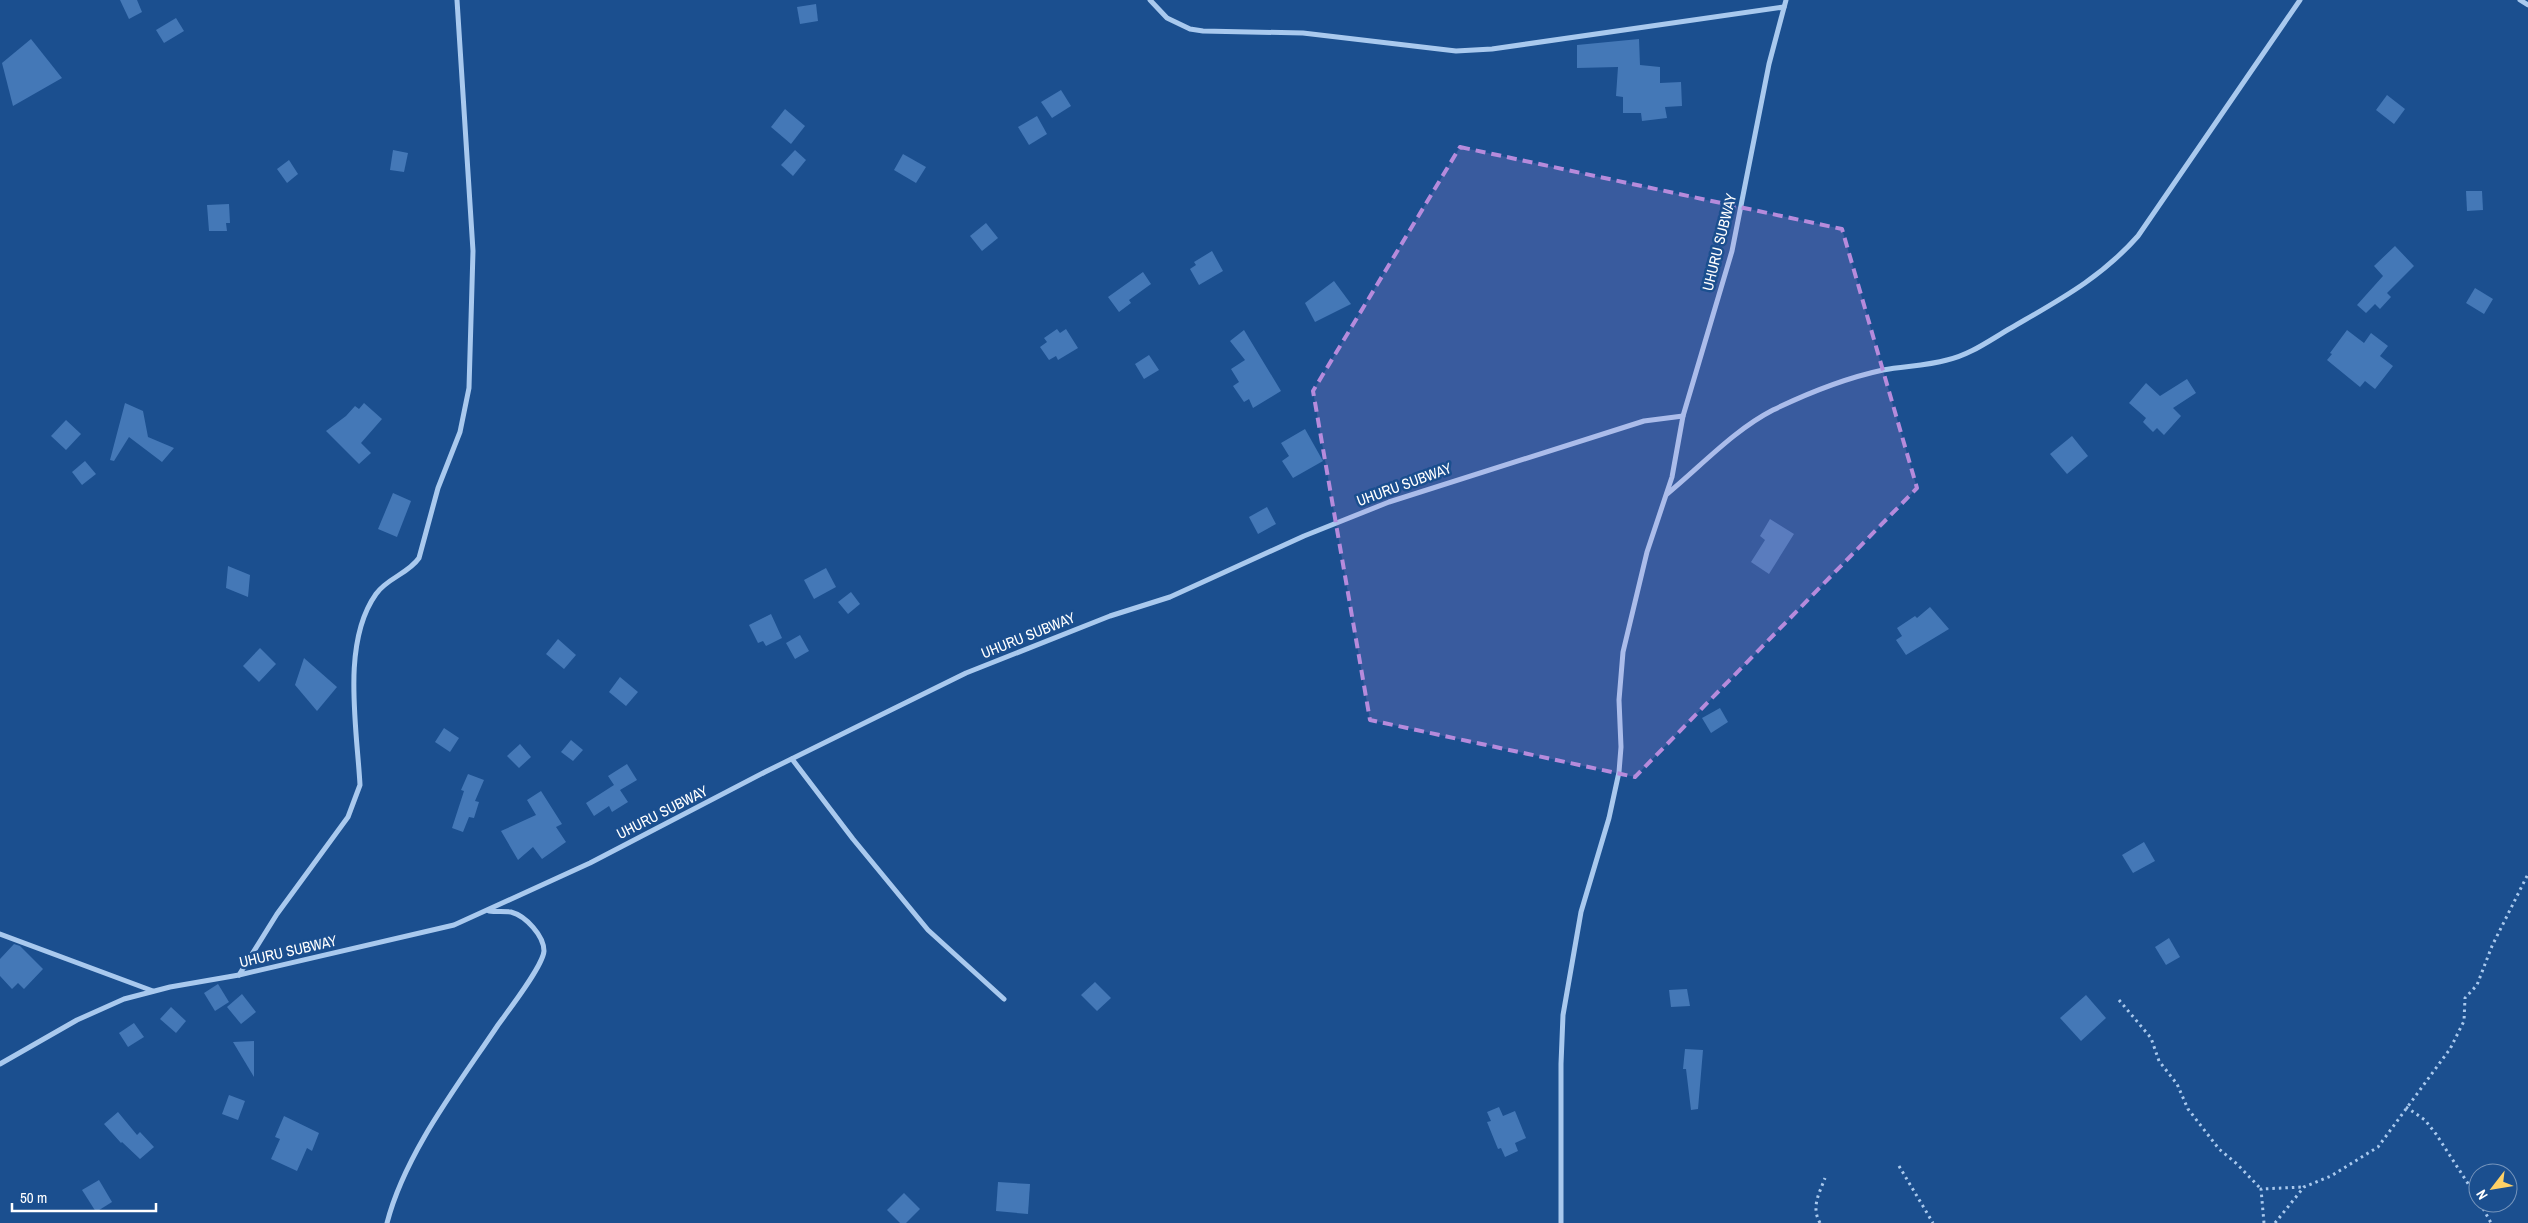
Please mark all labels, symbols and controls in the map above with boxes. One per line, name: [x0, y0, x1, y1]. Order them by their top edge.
street label: UHURU SUBWAY: [1697, 190, 1741, 293]
street label: UHURU SUBWAY: [1354, 457, 1455, 511]
street label: UHURU SUBWAY: [978, 606, 1079, 663]
street label: UHURU SUBWAY: [613, 780, 712, 844]
street label: UHURU SUBWAY: [237, 929, 340, 972]
north arrow: [2468, 1163, 2518, 1213]
scale bar: [12, 1180, 156, 1212]
text: 50 m: [20, 1187, 47, 1208]
text: N: [2472, 1187, 2492, 1203]

